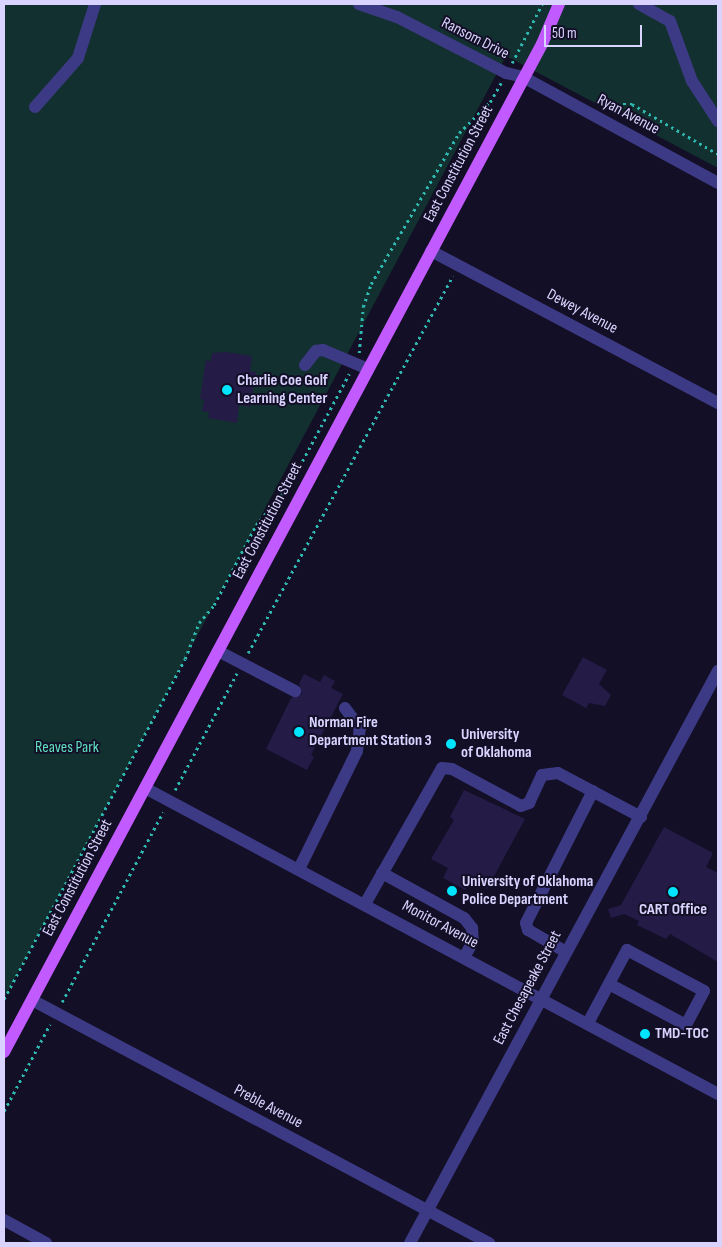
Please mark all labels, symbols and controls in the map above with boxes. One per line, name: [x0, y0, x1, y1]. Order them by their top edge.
street label: Ransom Drive: [438, 14, 512, 64]
scale bar: [547, 15, 644, 47]
text: 50 m: [552, 24, 577, 43]
street label: Ryan Avenue: [594, 91, 662, 139]
street label: East Constitution Street: [420, 102, 498, 226]
street label: Dewey Avenue: [543, 285, 621, 339]
place label: Charlie Coe Golf Learning Center: [237, 371, 328, 409]
marker: Charlie Coe Golf Learning Center: [221, 384, 233, 396]
street label: East Constitution Street: [229, 459, 307, 583]
place label: Norman Fire Department Station 3: [309, 713, 432, 751]
place label: University of Oklahoma: [461, 725, 532, 763]
marker: Norman Fire Department Station 3: [293, 726, 305, 738]
park label: Reaves Park: [35, 738, 99, 758]
marker: University of Oklahoma: [445, 738, 457, 750]
street label: East Constitution Street: [39, 816, 117, 940]
place label: University of Oklahoma Police Department: [462, 872, 593, 910]
marker: University of Oklahoma Police Department: [446, 885, 458, 897]
marker: CART Office: [667, 886, 679, 898]
street label: Monitor Avenue: [399, 897, 481, 953]
place label: CART Office: [639, 900, 707, 920]
street label: East Chesapeake Street: [490, 928, 566, 1048]
place label: TMD-TOC: [655, 1024, 709, 1044]
marker: TMD-TOC: [639, 1028, 651, 1040]
street label: Preble Avenue: [230, 1081, 306, 1133]

